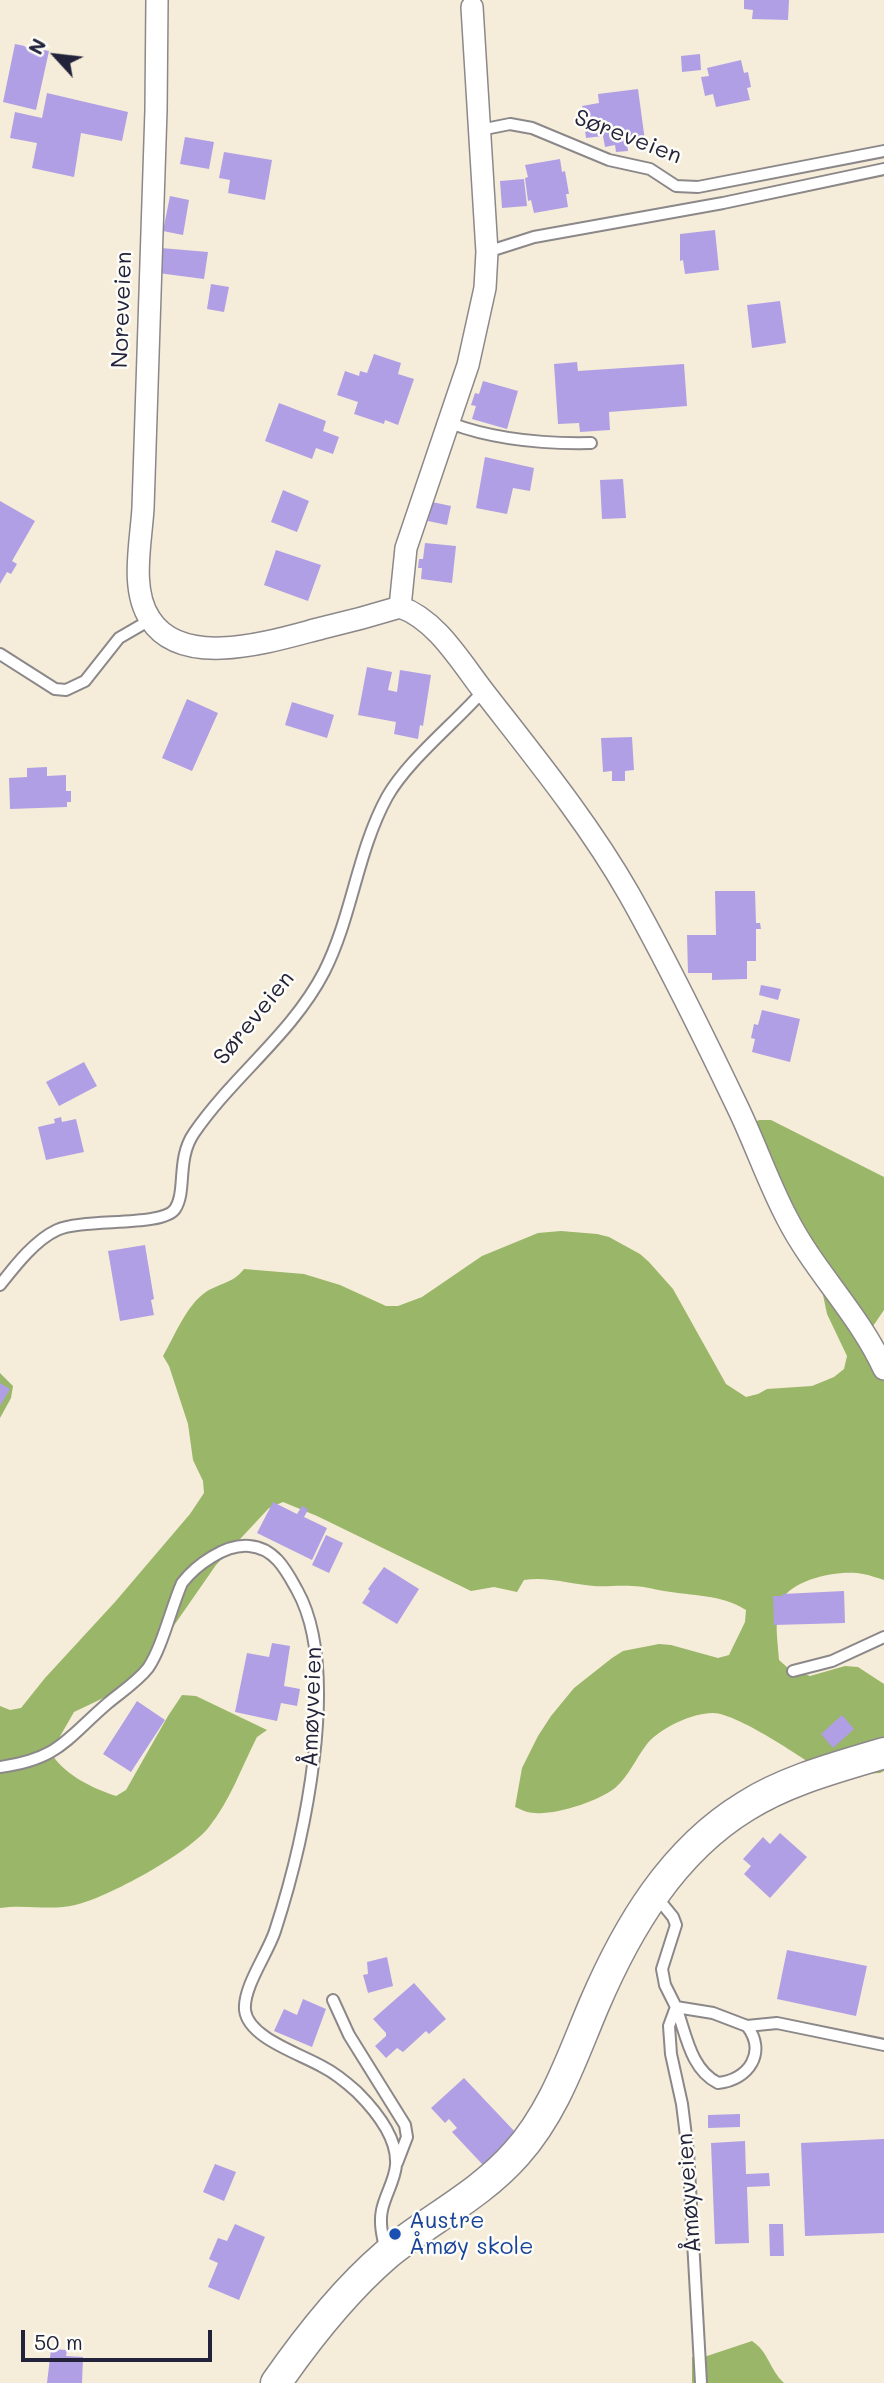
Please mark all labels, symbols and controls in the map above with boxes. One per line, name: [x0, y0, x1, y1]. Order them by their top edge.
north arrow: [21, 21, 91, 91]
text: N: [22, 34, 51, 58]
street label: Søreveien: [570, 104, 686, 170]
street label: Noreveien: [106, 251, 138, 369]
street label: Søreveien: [208, 965, 300, 1071]
street label: Åmøyveien: [296, 1646, 328, 1768]
street label: Åmøyveien: [671, 2132, 707, 2254]
place label: Austre Åmøy skole: [409, 2207, 533, 2261]
marker: Austre Åmøy skole: [387, 2226, 403, 2242]
scale bar: [24, 2316, 215, 2360]
text: 50 m: [34, 2328, 83, 2355]

